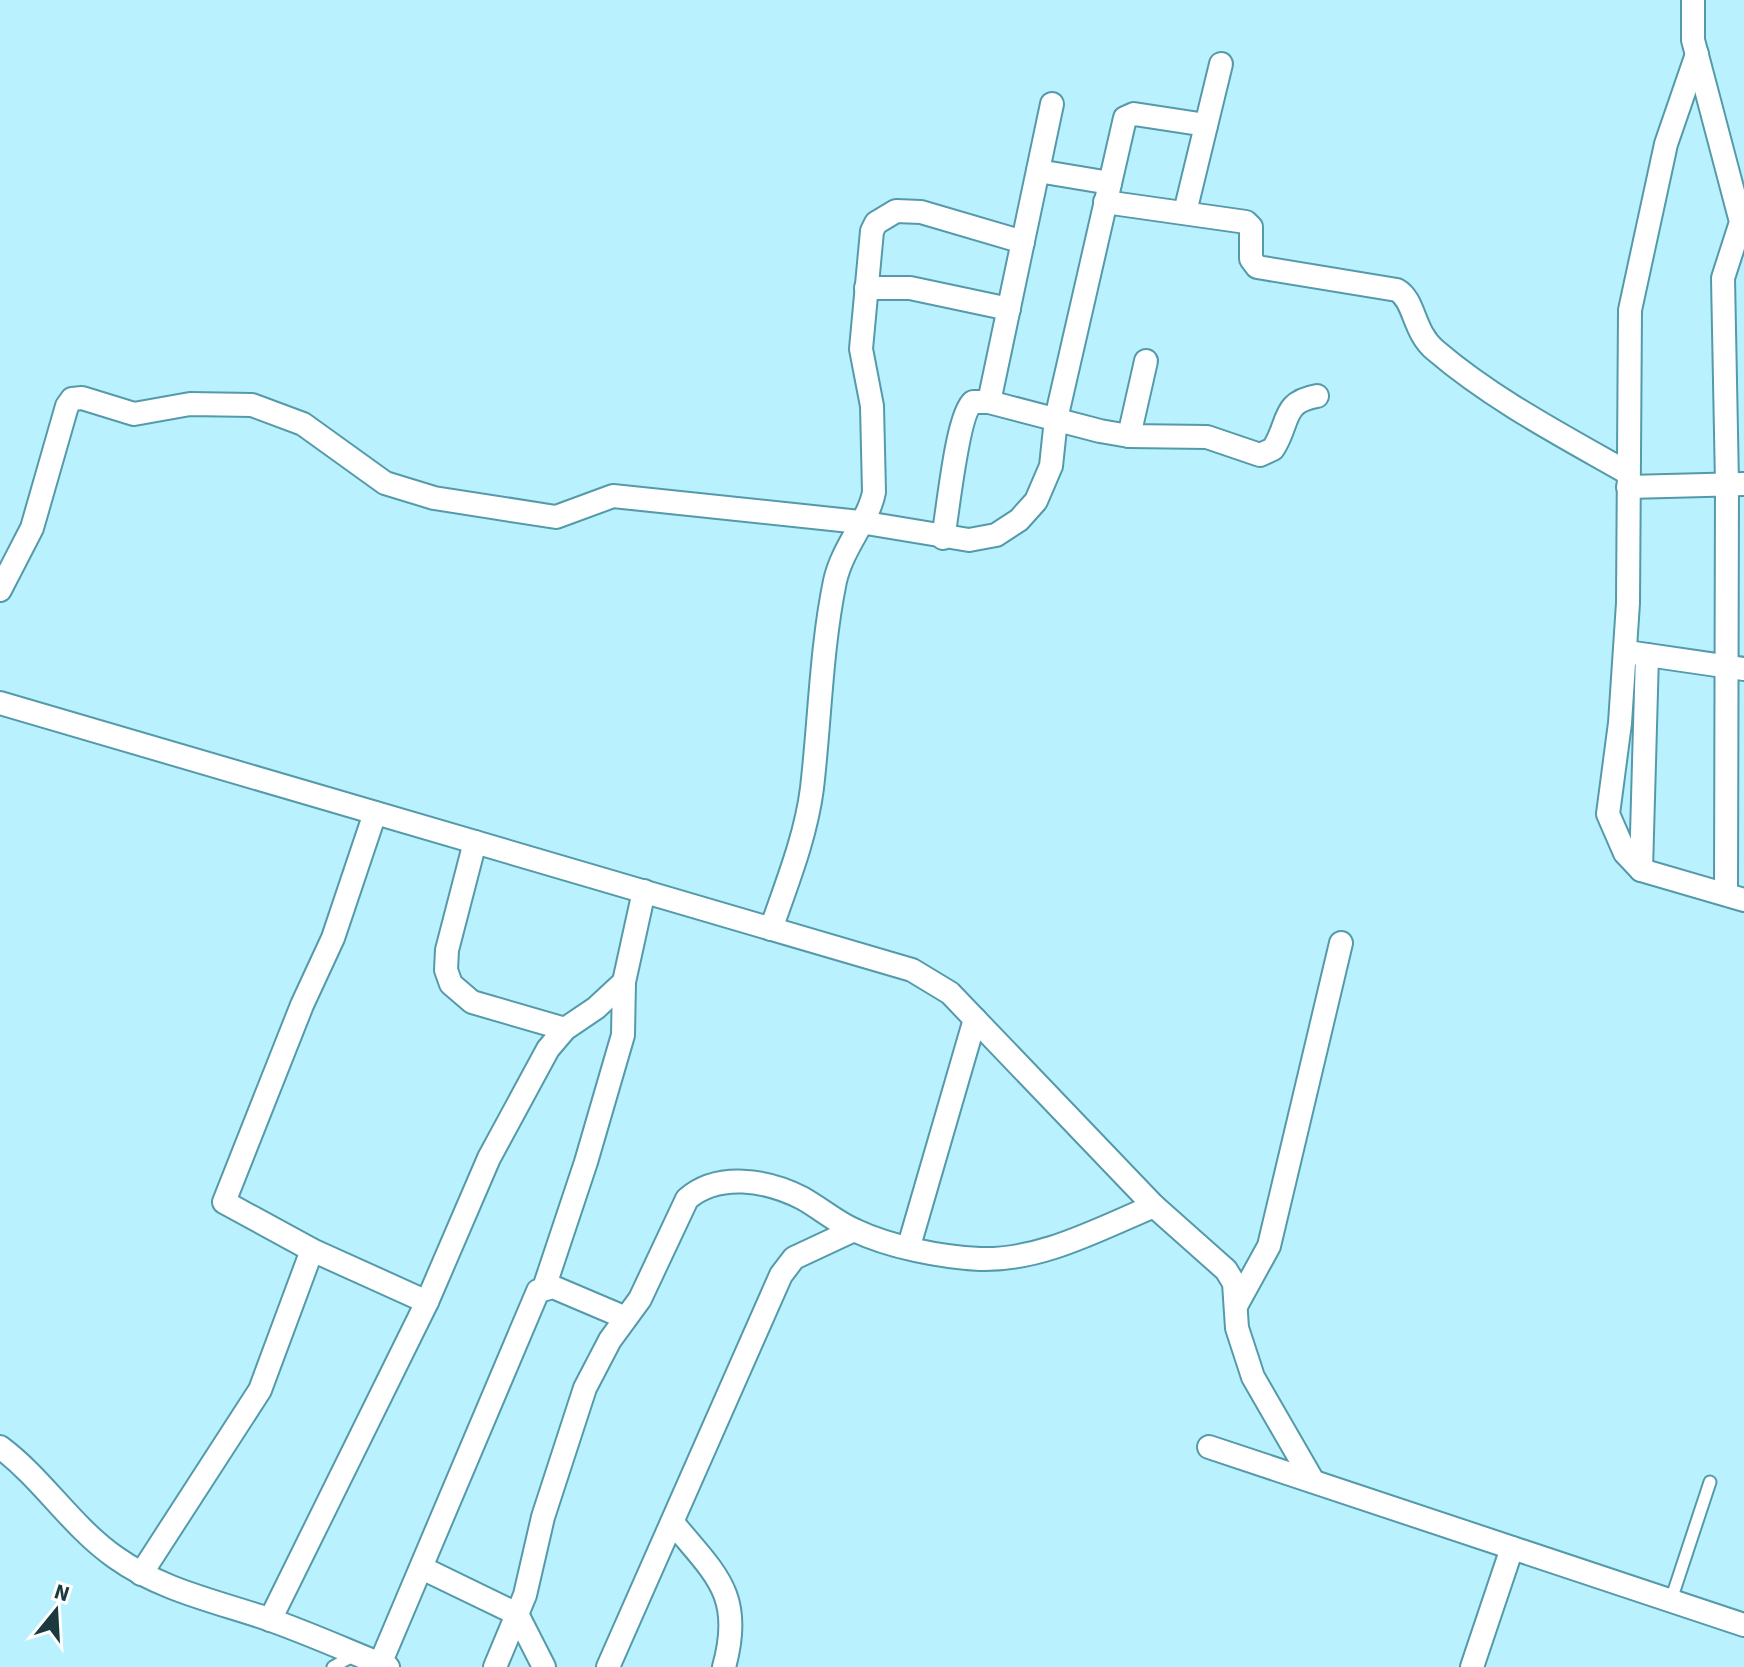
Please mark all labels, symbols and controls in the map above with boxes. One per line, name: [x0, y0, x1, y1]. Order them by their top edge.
north arrow: [16, 1571, 96, 1651]
text: N: [50, 1575, 74, 1610]

